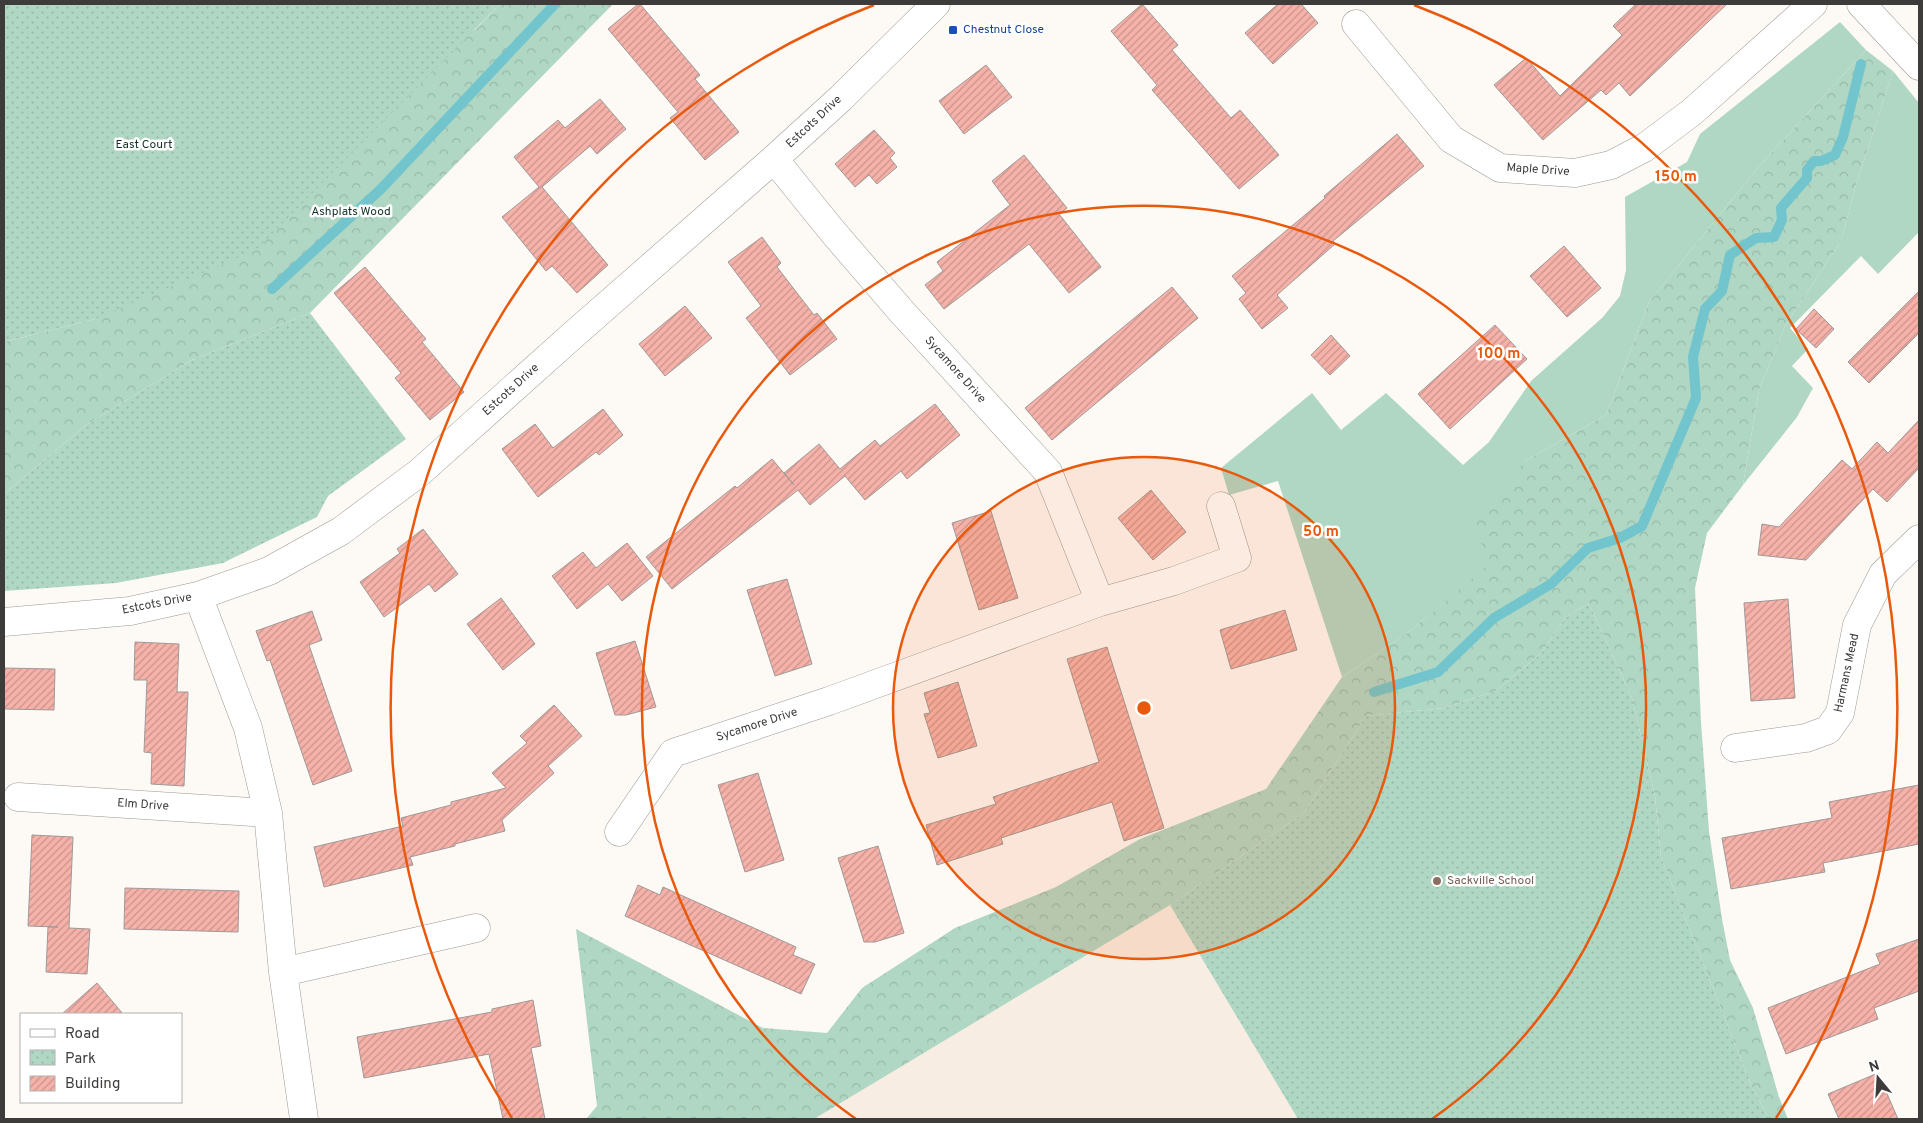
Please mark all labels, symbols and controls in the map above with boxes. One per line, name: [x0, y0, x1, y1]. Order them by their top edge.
place label: Chestnut Close: [963, 22, 1044, 38]
marker: Chestnut Close: [947, 24, 959, 36]
street label: Estcots Drive: [783, 92, 845, 152]
park label: East Court: [115, 137, 173, 153]
street label: Maple Drive: [1506, 160, 1570, 180]
text: 150 m: [1655, 168, 1697, 187]
park label: Ashplats Wood: [311, 204, 391, 220]
street label: Sycamore Drive: [921, 333, 989, 407]
text: 100 m: [1478, 345, 1520, 364]
street label: Estcots Drive: [479, 360, 543, 420]
text: 50 m: [1303, 523, 1339, 542]
street label: Estcots Drive: [121, 589, 193, 619]
street label: Harmans Mead: [1831, 632, 1863, 714]
centre of rings: [1135, 699, 1153, 717]
street label: Sycamore Drive: [714, 704, 800, 746]
street label: Elm Drive: [117, 795, 169, 815]
place label: Sackville School: [1447, 873, 1534, 889]
marker: Sackville School: [1431, 875, 1443, 887]
legend: [20, 1013, 182, 1103]
text: Road: [65, 1025, 100, 1044]
text: Park: [65, 1050, 96, 1069]
north arrow: [1853, 1053, 1903, 1103]
text: N: [1867, 1057, 1882, 1077]
text: Building: [65, 1075, 120, 1094]

